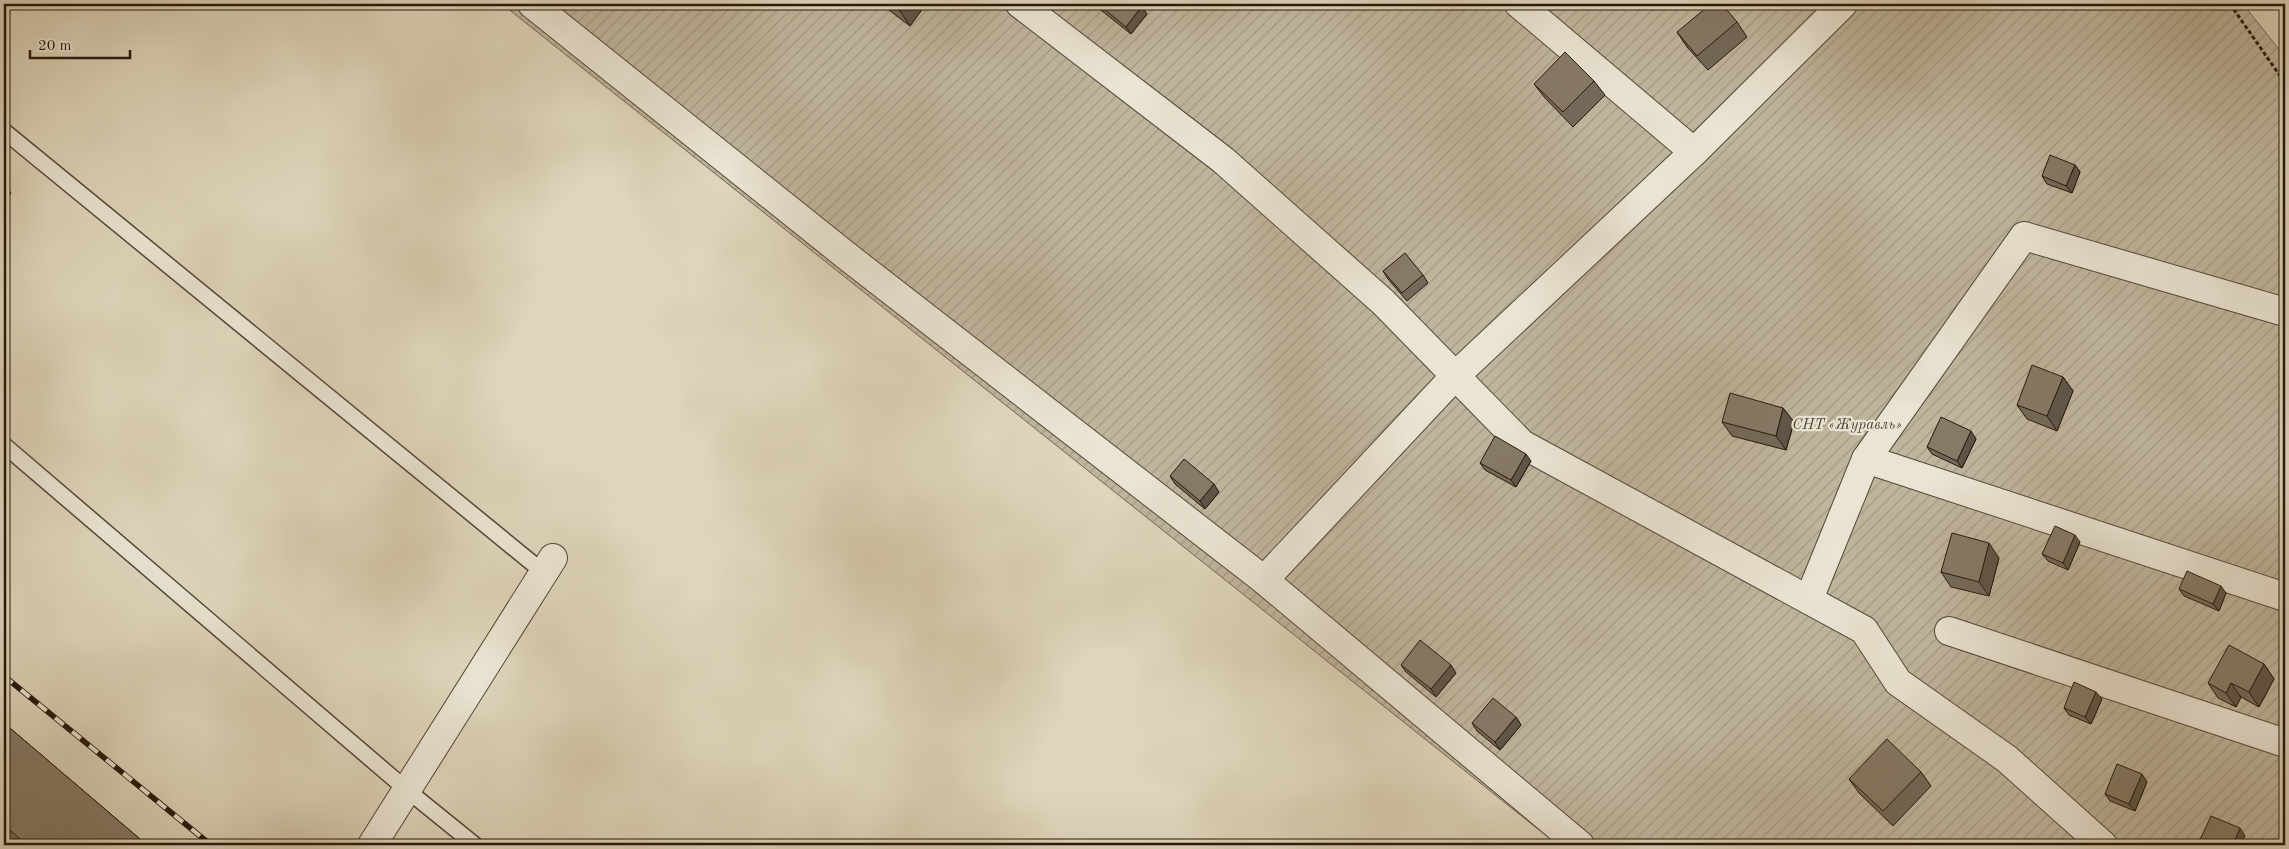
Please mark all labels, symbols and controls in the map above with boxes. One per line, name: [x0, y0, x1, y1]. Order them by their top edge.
scale bar: [30, 28, 130, 60]
text: 20 m: [38, 39, 72, 54]
park label: СНТ «Журавль»: [1792, 418, 1902, 433]

